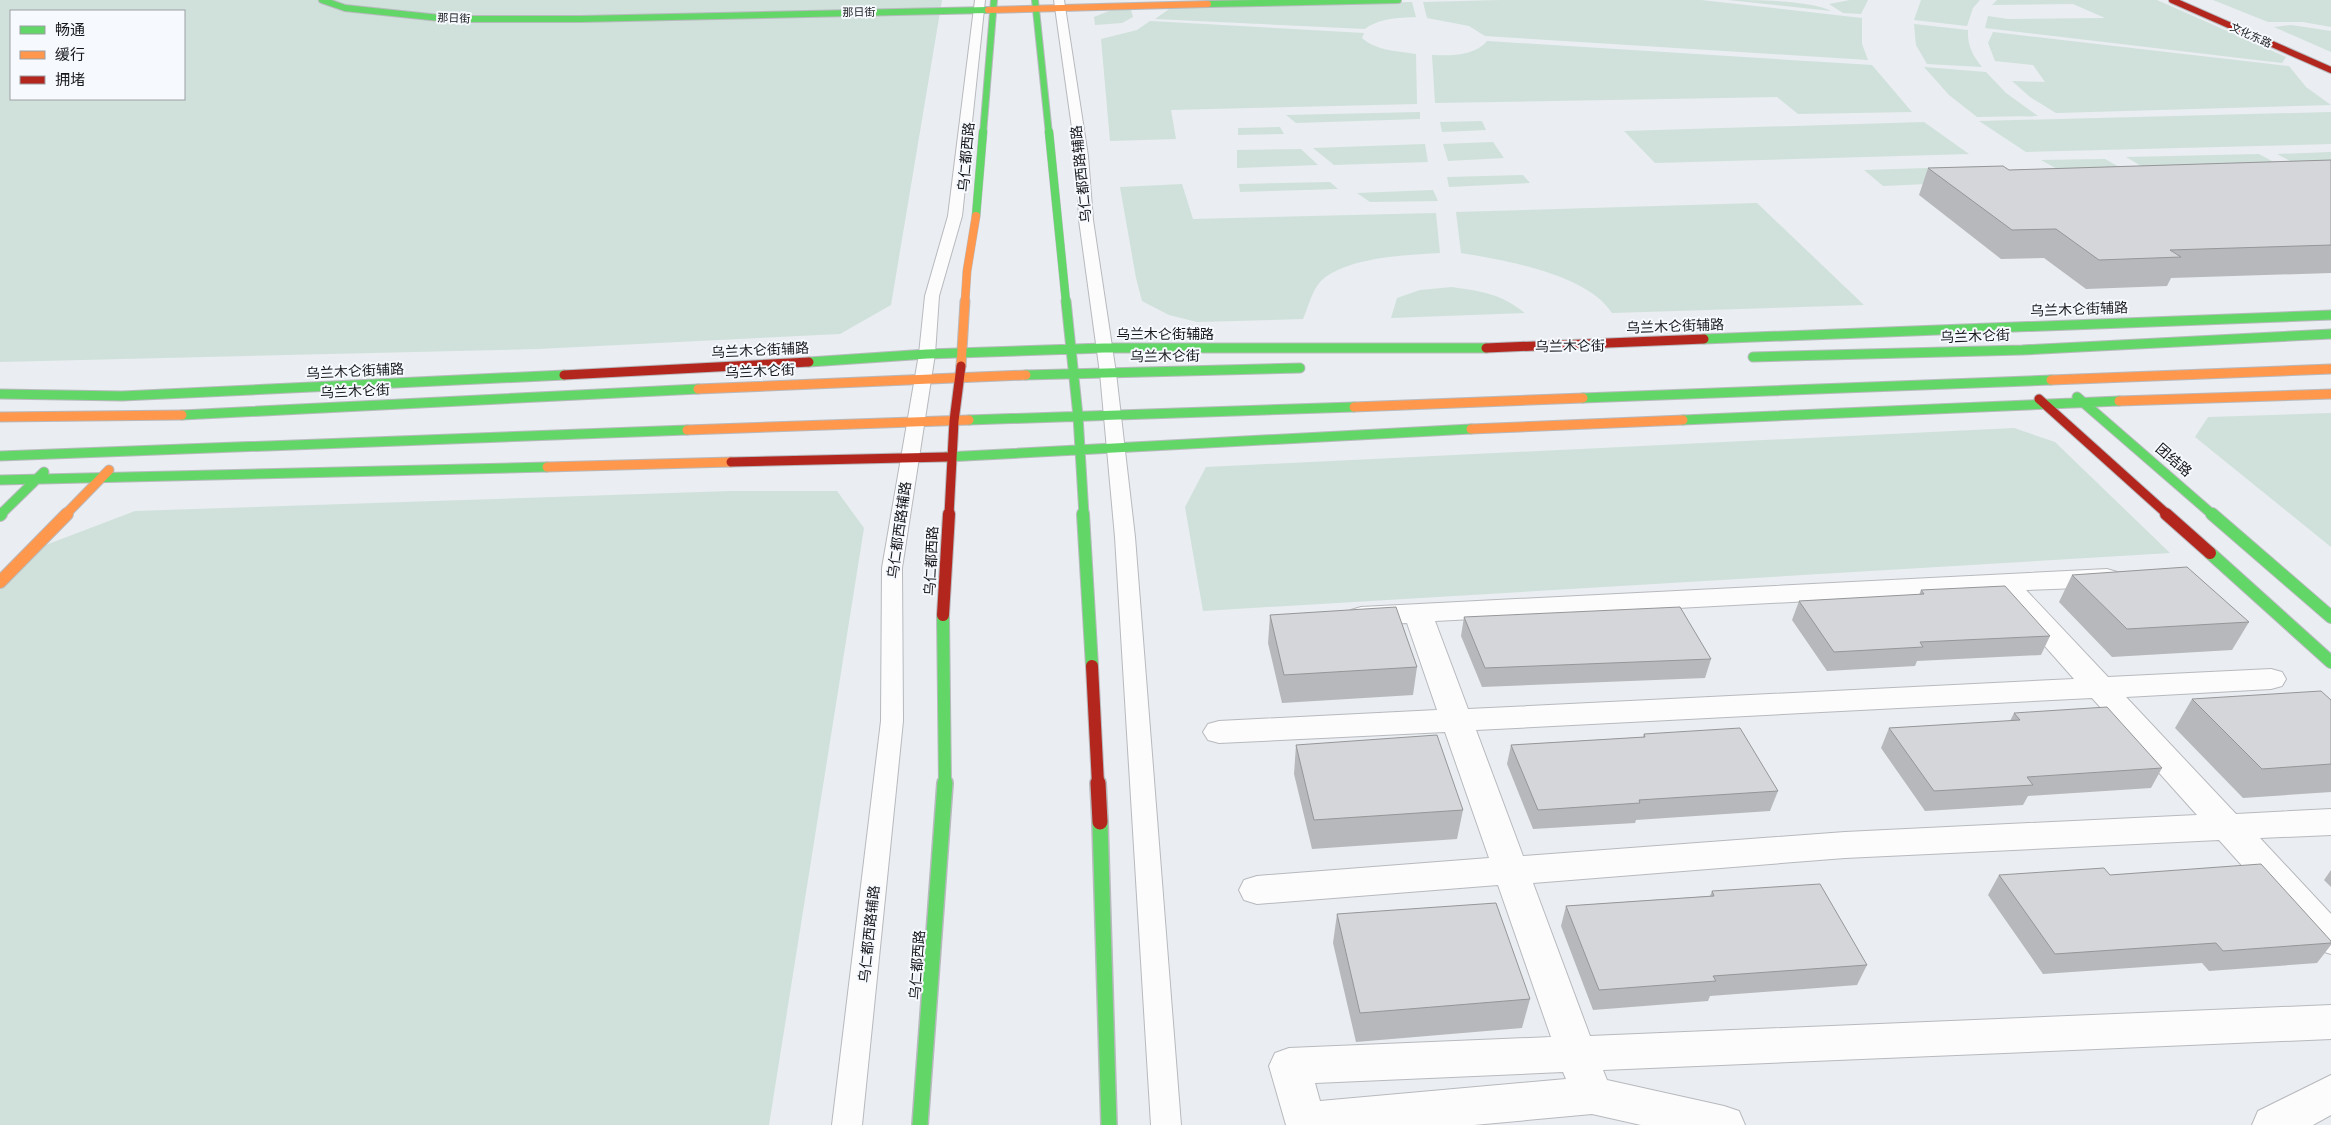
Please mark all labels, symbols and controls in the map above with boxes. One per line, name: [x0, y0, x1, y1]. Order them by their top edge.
street label: 那日街: [842, 6, 876, 19]
legend: [10, 10, 185, 100]
street label: 那日街: [437, 11, 471, 26]
text: 畅通: [55, 21, 85, 39]
street label: 文化东路: [2228, 21, 2274, 50]
text: 缓行: [55, 46, 85, 64]
text: 拥堵: [55, 71, 85, 89]
street label: 乌仁都西路: [955, 121, 978, 193]
street label: 乌仁都西路辅路: [1068, 124, 1095, 224]
street label: 乌兰木仑街辅路: [2030, 299, 2128, 320]
street label: 乌兰木仑街辅路: [1626, 316, 1724, 337]
street label: 乌兰木仑街辅路: [1116, 326, 1214, 343]
street label: 乌兰木仑街: [1940, 327, 2010, 346]
street label: 乌兰木仑街: [1535, 337, 1605, 356]
street label: 乌兰木仑街辅路: [711, 339, 809, 362]
street label: 乌兰木仑街: [1130, 347, 1200, 366]
street label: 乌兰木仑街辅路: [306, 360, 404, 383]
street label: 乌兰木仑街: [725, 361, 795, 382]
street label: 乌兰木仑街: [320, 381, 390, 402]
street label: 团结路: [2152, 440, 2195, 481]
street label: 乌仁都西路辅路: [884, 480, 915, 580]
street label: 乌仁都西路: [921, 526, 942, 596]
street label: 乌仁都西路辅路: [856, 884, 883, 984]
street label: 乌仁都西路: [907, 930, 928, 1001]

